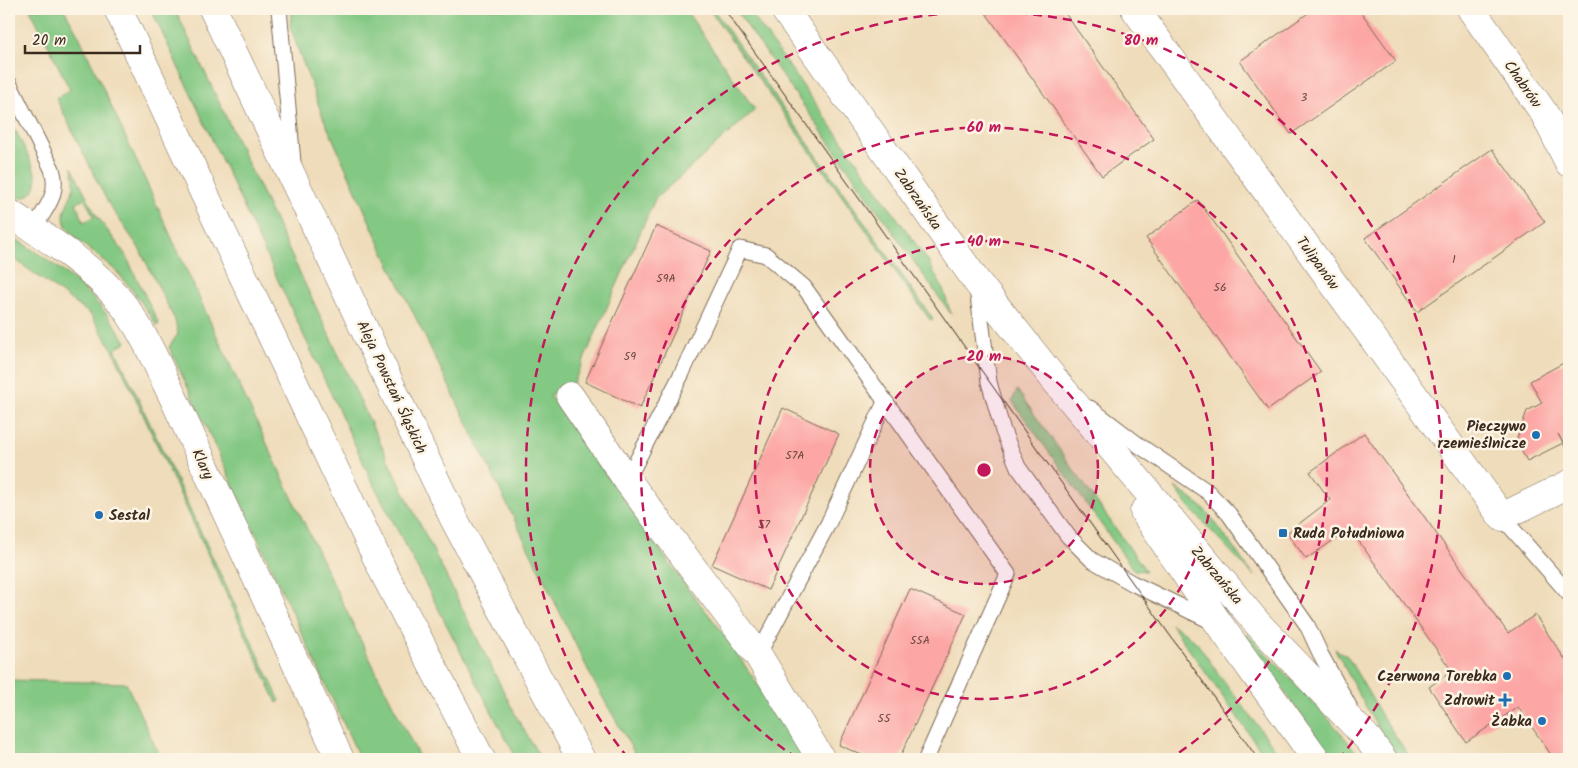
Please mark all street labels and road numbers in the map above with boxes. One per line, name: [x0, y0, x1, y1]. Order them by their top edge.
street label: Chabrów: [1497, 56, 1548, 114]
street label: Zabrzańska: [887, 164, 947, 236]
street label: Tulipanów: [1289, 232, 1346, 296]
street label: Aleja Powstań Śląskich: [350, 317, 433, 458]
street label: Klary: [185, 445, 220, 485]
street label: Zabrzańska: [1184, 541, 1248, 611]

